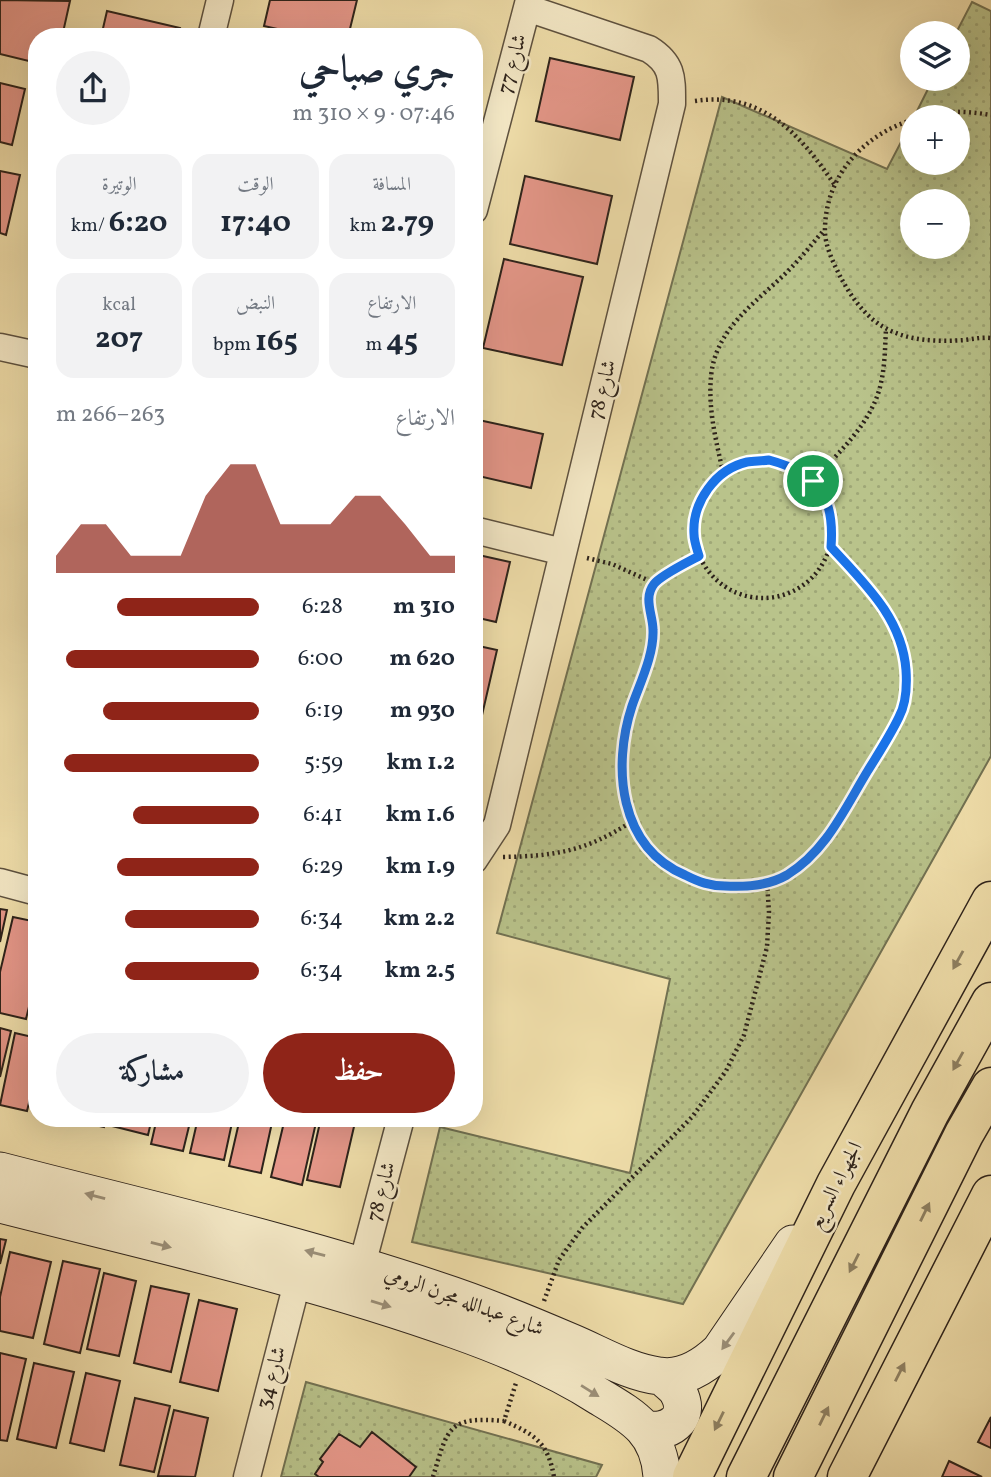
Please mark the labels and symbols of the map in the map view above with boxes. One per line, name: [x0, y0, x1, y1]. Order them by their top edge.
street label: شارع 77: [491, 31, 537, 98]
street label: شارع 78: [582, 357, 626, 424]
pin: [783, 451, 843, 511]
one-way arrow: [952, 951, 964, 970]
one-way arrow: [952, 1052, 964, 1071]
street label: الجهراء السريع: [802, 1137, 873, 1236]
street label: شارع 78: [360, 1159, 406, 1226]
one-way arrow: [84, 1190, 106, 1201]
one-way arrow: [919, 1202, 931, 1222]
one-way arrow: [150, 1240, 172, 1251]
one-way arrow: [304, 1247, 326, 1258]
one-way arrow: [848, 1254, 860, 1274]
street label: شارع عبدالله مجرن الرومي: [380, 1260, 548, 1346]
one-way arrow: [371, 1299, 392, 1309]
one-way arrow: [721, 1332, 735, 1350]
street label: شارع 34: [250, 1343, 296, 1413]
one-way arrow: [894, 1362, 905, 1382]
one-way arrow: [581, 1384, 600, 1397]
one-way arrow: [818, 1406, 829, 1426]
one-way arrow: [714, 1411, 725, 1431]

